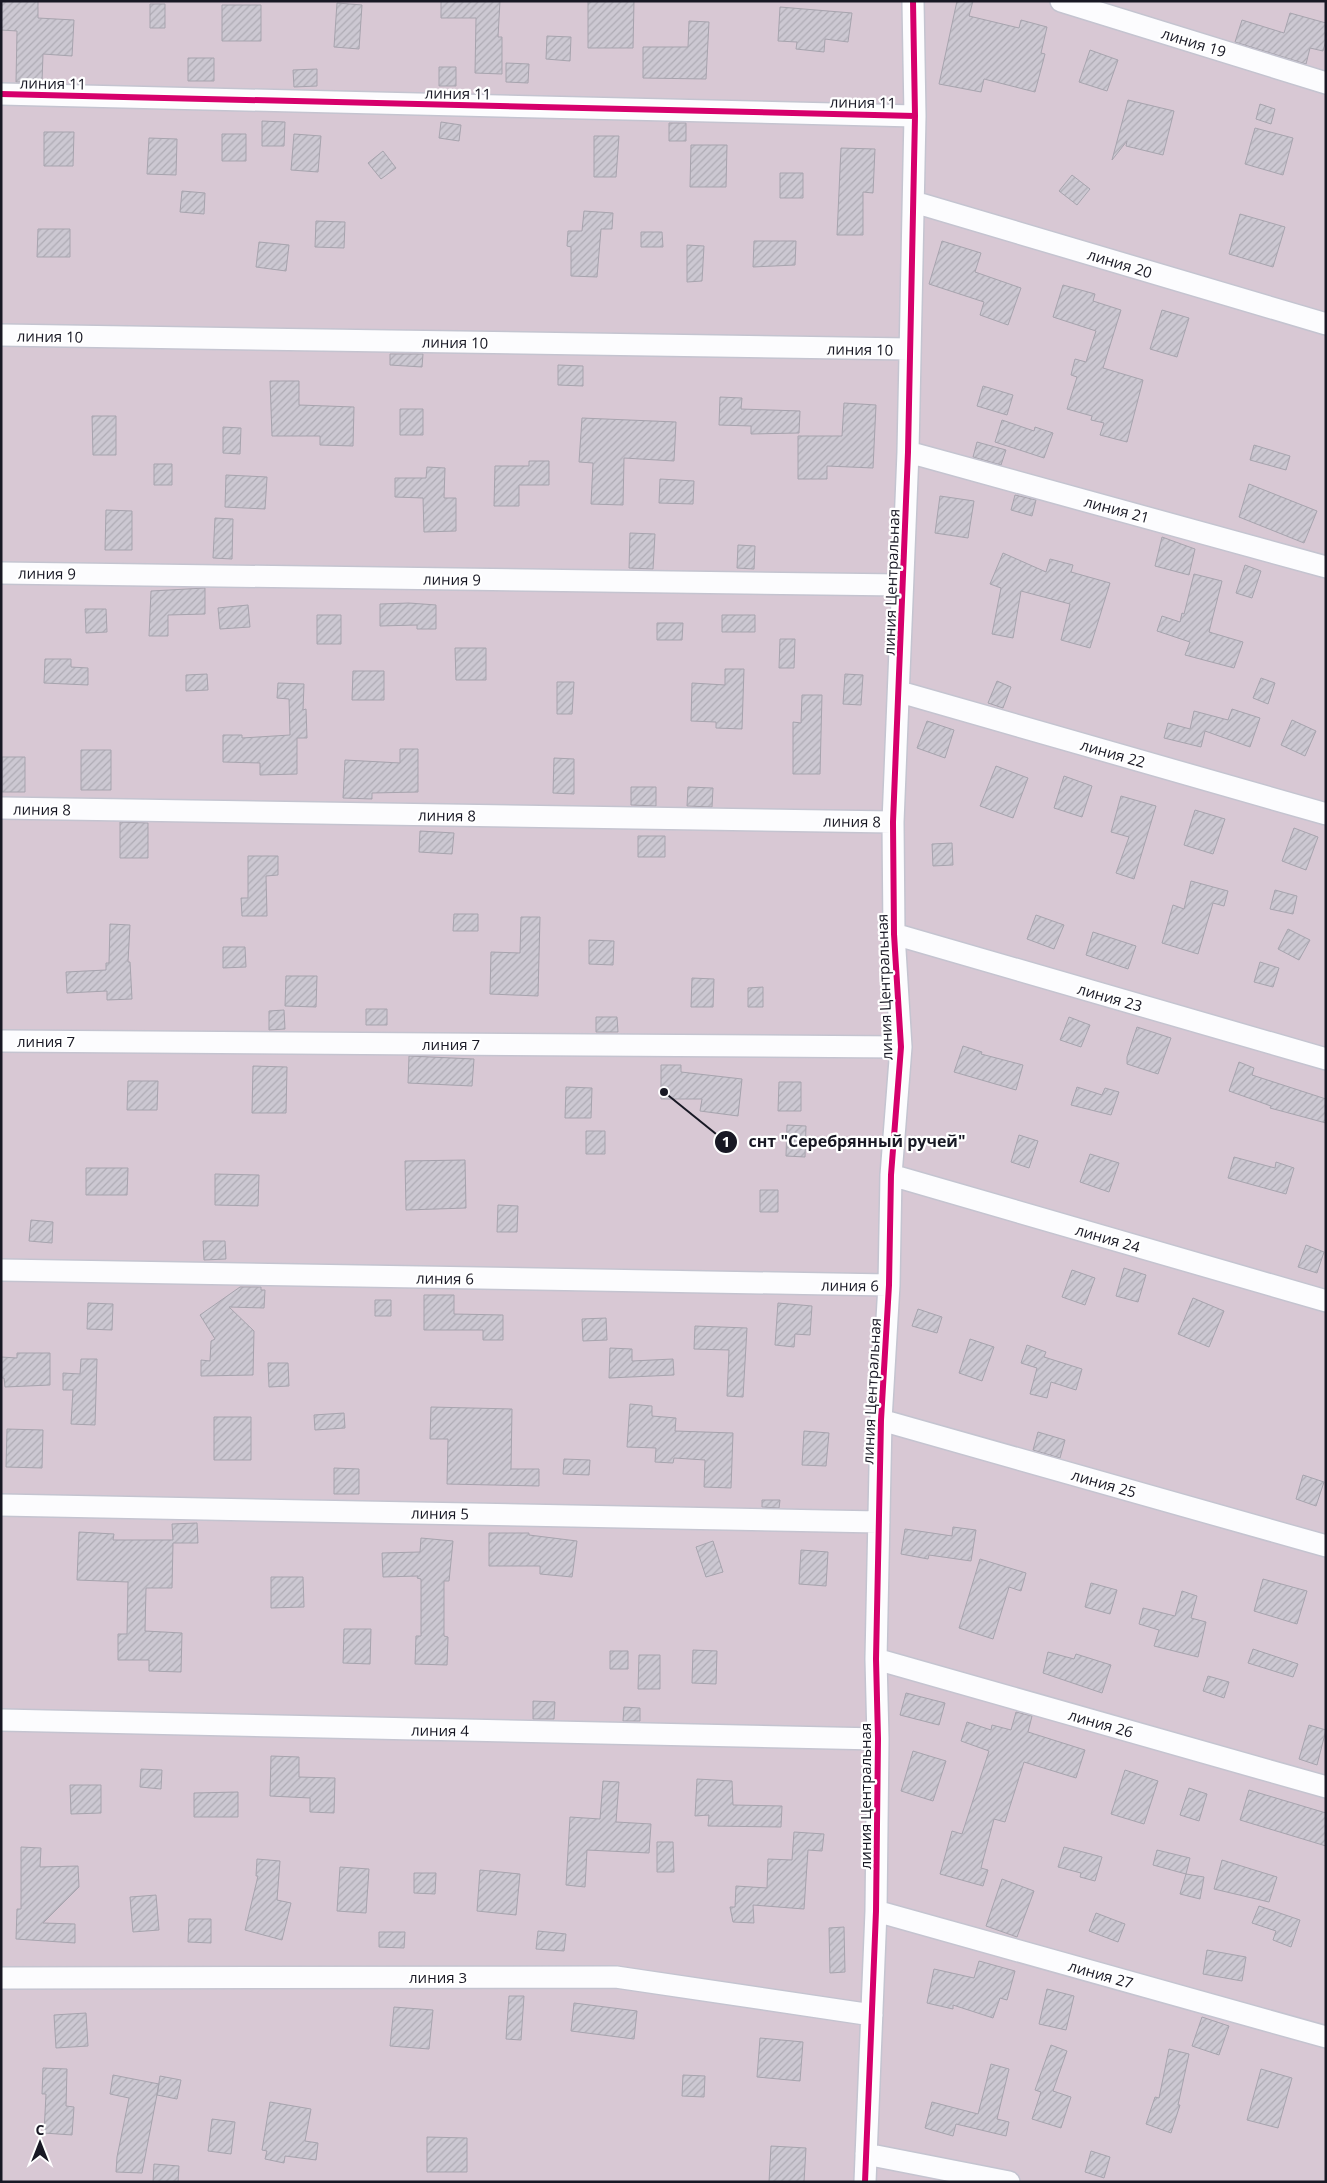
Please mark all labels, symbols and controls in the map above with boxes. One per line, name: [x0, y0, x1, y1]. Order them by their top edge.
street label: линия 19: [1159, 23, 1229, 61]
street label: линия 11: [20, 72, 86, 94]
street label: линия 11: [425, 82, 491, 104]
street label: линия 11: [830, 91, 896, 113]
street label: линия 20: [1085, 244, 1155, 282]
street label: линия 10: [17, 325, 83, 347]
street label: линия 10: [422, 331, 488, 353]
street label: линия 10: [827, 338, 893, 360]
street label: линия 21: [1082, 491, 1152, 527]
street label: линия Центральная: [878, 508, 904, 656]
street label: линия 9: [18, 562, 76, 584]
street label: линия 9: [423, 568, 481, 590]
street label: линия 22: [1078, 734, 1148, 772]
street label: линия 8: [13, 798, 71, 820]
street label: линия 8: [418, 804, 476, 826]
street label: линия 8: [823, 810, 881, 832]
street label: линия Центральная: [871, 913, 897, 1061]
street label: линия 23: [1075, 978, 1145, 1016]
street label: линия 7: [17, 1031, 75, 1051]
street label: линия 7: [422, 1034, 480, 1054]
callout: снт "Серебрянный ручей": [714, 1126, 976, 1157]
text: снт "Серебрянный ручей": [749, 1130, 965, 1152]
text: 1: [722, 1131, 730, 1151]
street label: линия 24: [1073, 1219, 1143, 1257]
street label: линия 6: [416, 1267, 474, 1289]
street label: линия 6: [821, 1274, 879, 1296]
street label: линия Центральная: [857, 1317, 885, 1465]
street label: линия 25: [1069, 1464, 1139, 1502]
street label: линия 5: [411, 1502, 469, 1524]
street label: линия 26: [1066, 1704, 1136, 1742]
street label: линия 4: [411, 1719, 470, 1741]
street label: линия Центральная: [855, 1723, 875, 1869]
street label: линия 27: [1066, 1955, 1136, 1993]
street label: линия 3: [409, 1967, 467, 1987]
north arrow: [15, 2118, 65, 2168]
text: С: [36, 2120, 45, 2139]

